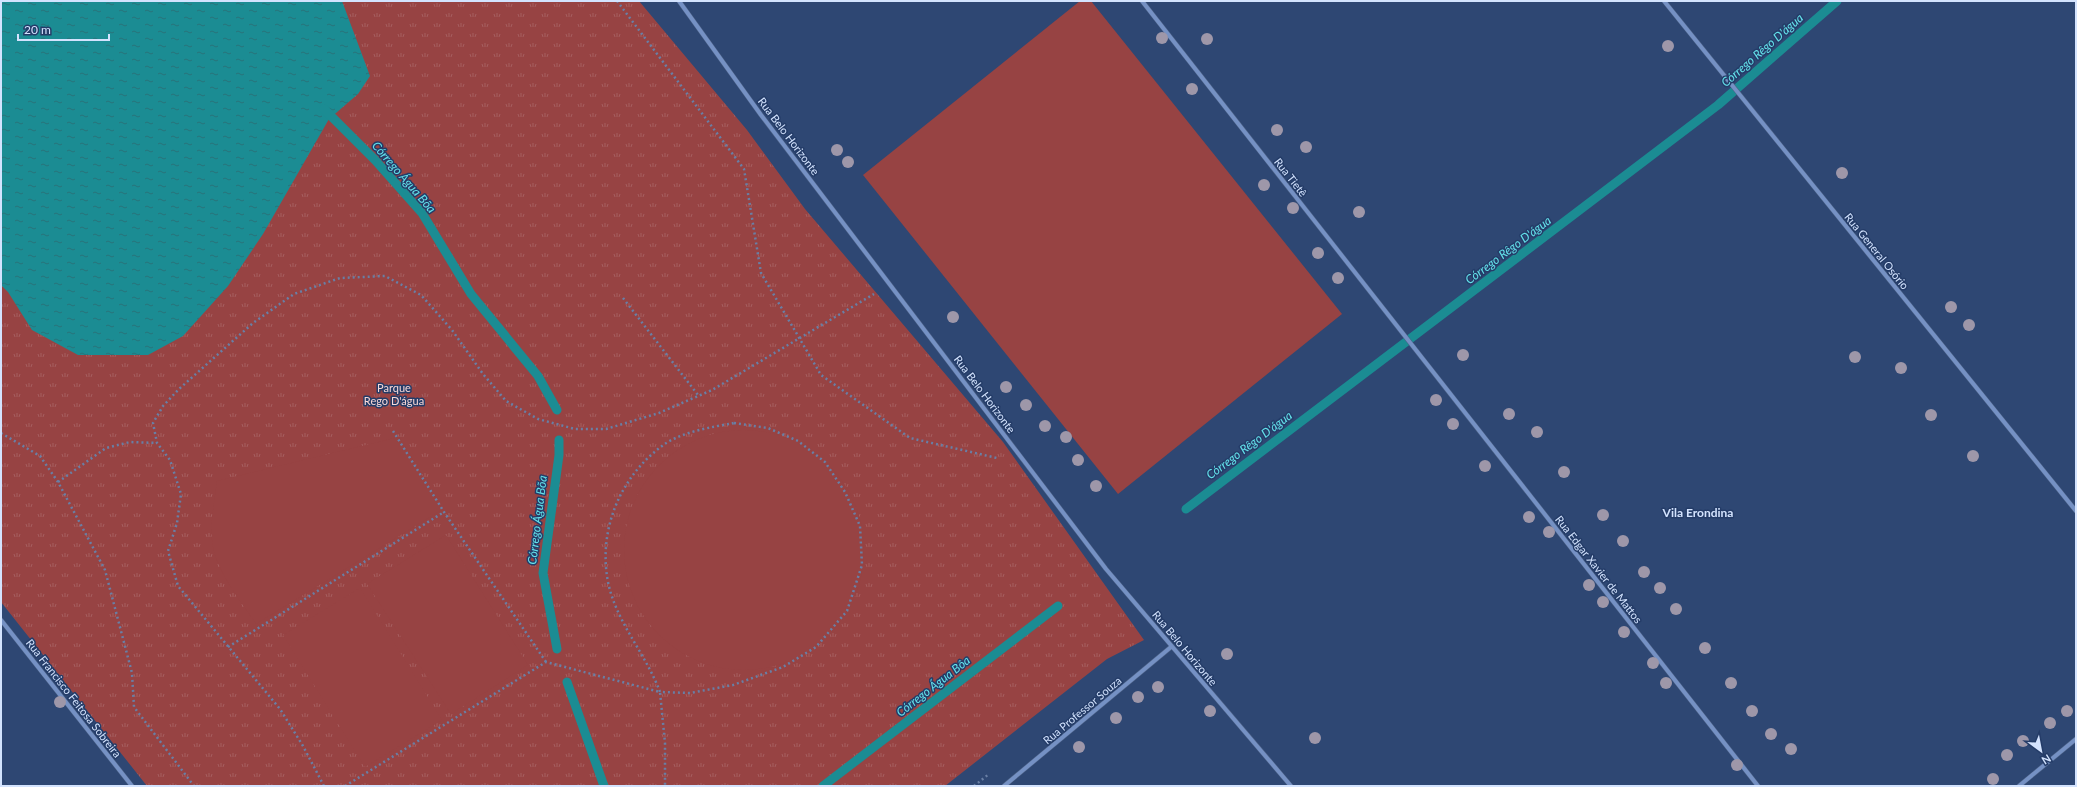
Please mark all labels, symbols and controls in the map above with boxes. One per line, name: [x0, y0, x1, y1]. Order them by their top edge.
water label: Córrego Rêgo D'água: [1718, 10, 1806, 90]
scale bar: [18, 16, 109, 42]
text: 20 m: [24, 22, 51, 37]
street label: Rua Belo Horizonte: [756, 95, 822, 177]
water label: Córrego Água Bõa: [369, 138, 439, 216]
street label: Rua Tietê: [1272, 155, 1310, 199]
street label: Rua General Osório: [1842, 210, 1912, 292]
water label: Córrego Rêgo D'água: [1462, 213, 1554, 287]
street label: Rua Belo Horizonte: [952, 353, 1018, 435]
park label: Parque Rego D'água: [364, 381, 424, 407]
water label: Córrego Rêgo D'água: [1203, 408, 1295, 482]
water label: Córrego Água Bõa: [524, 475, 550, 565]
district label: Vila Erondina: [1662, 505, 1733, 520]
street label: Rua Edgar Xavier de Mattos: [1553, 513, 1645, 626]
street label: Rua Belo Horizonte: [1150, 608, 1220, 688]
street label: Rua Francisco Feitosa Sobreira: [24, 636, 124, 760]
water label: Córrego Água Bôa: [893, 652, 973, 720]
street label: Rua Professor Souza: [1040, 674, 1124, 746]
north arrow: [2021, 731, 2061, 771]
text: N: [2040, 752, 2054, 768]

